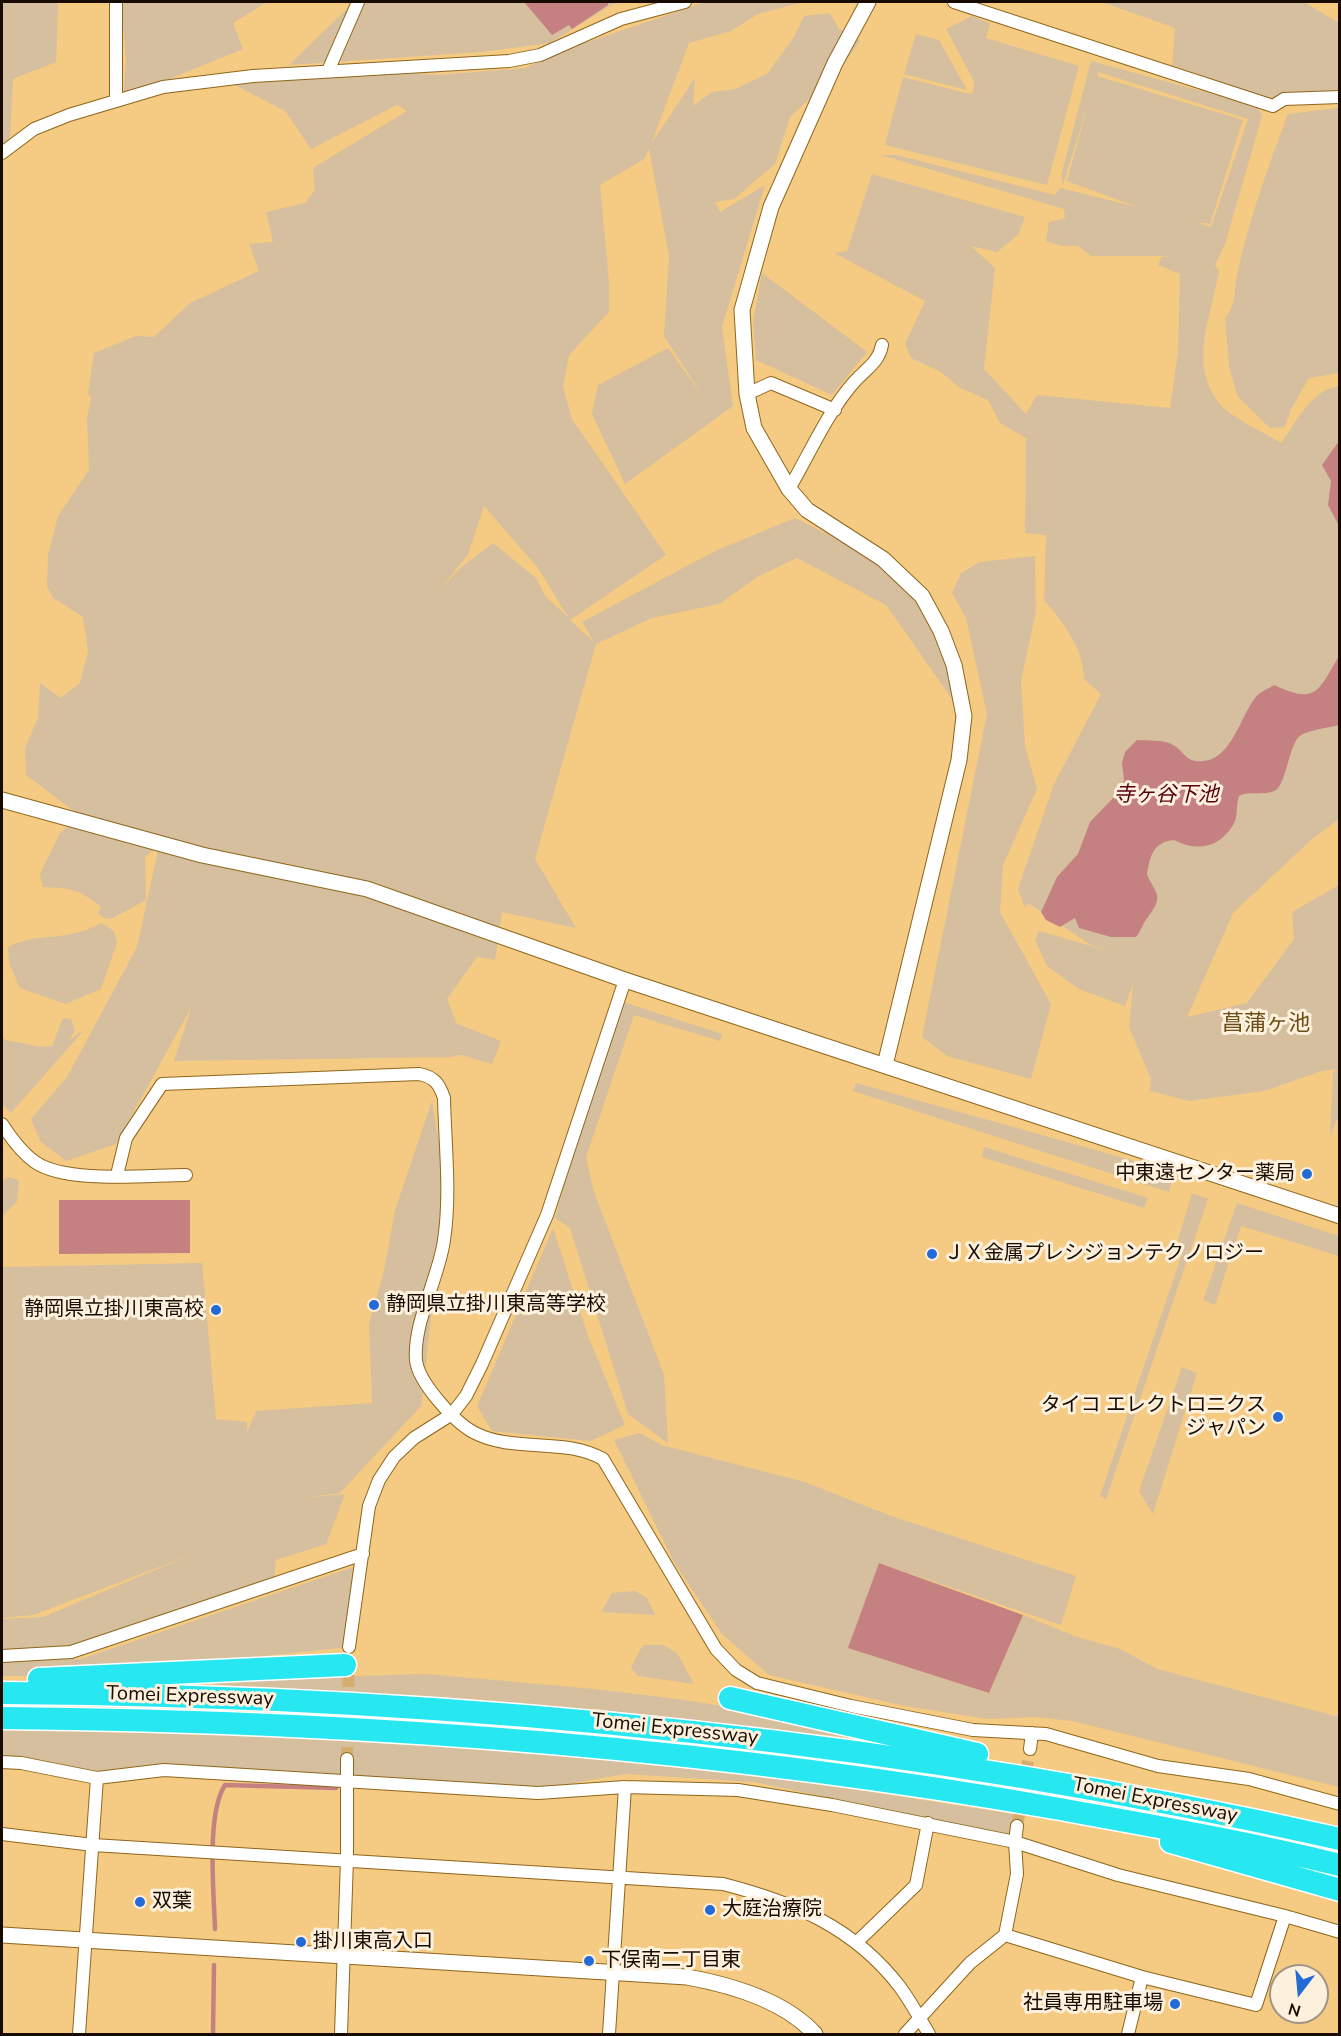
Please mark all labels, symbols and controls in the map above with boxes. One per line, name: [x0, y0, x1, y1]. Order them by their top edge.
water label: 寺ヶ谷下池: [1114, 783, 1218, 809]
district label: 菖蒲ヶ池: [1222, 1012, 1310, 1038]
place label: 中東遠センター薬局: [1115, 1162, 1295, 1186]
marker: 中東遠センター薬局: [1300, 1167, 1314, 1181]
place label: ＪＸ金属プレシジョンテクノロジー: [944, 1242, 1264, 1266]
marker: ＪＸ金属プレシジョンテクノロジー: [925, 1247, 939, 1261]
place label: 静岡県立掛川東高等学校: [386, 1293, 606, 1317]
place label: 静岡県立掛川東高校: [24, 1298, 204, 1322]
marker: 静岡県立掛川東高等学校: [367, 1298, 381, 1312]
marker: 静岡県立掛川東高校: [209, 1303, 223, 1317]
place label: タイコ エレクトロニクス ジャパン: [1041, 1394, 1266, 1441]
marker: タイコ エレクトロニクス ジャパン: [1271, 1410, 1285, 1424]
street label: Tomei Expressway: [106, 1682, 274, 1712]
street label: Tomei Expressway: [591, 1709, 759, 1751]
street label: Tomei Expressway: [1071, 1773, 1239, 1829]
place label: 双葉: [152, 1890, 192, 1914]
marker: 双葉: [133, 1895, 147, 1909]
place label: 大庭治療院: [722, 1898, 822, 1922]
marker: 大庭治療院: [703, 1903, 717, 1917]
place label: 掛川東高入口: [313, 1930, 433, 1954]
marker: 掛川東高入口: [294, 1935, 308, 1949]
place label: 下俣南二丁目東: [601, 1949, 741, 1973]
marker: 下俣南二丁目東: [582, 1954, 596, 1968]
north arrow: [1269, 1964, 1329, 2024]
place label: 社員専用駐車場: [1023, 1992, 1163, 2016]
marker: 社員専用駐車場: [1168, 1997, 1182, 2011]
text: N: [1286, 1997, 1303, 2022]

